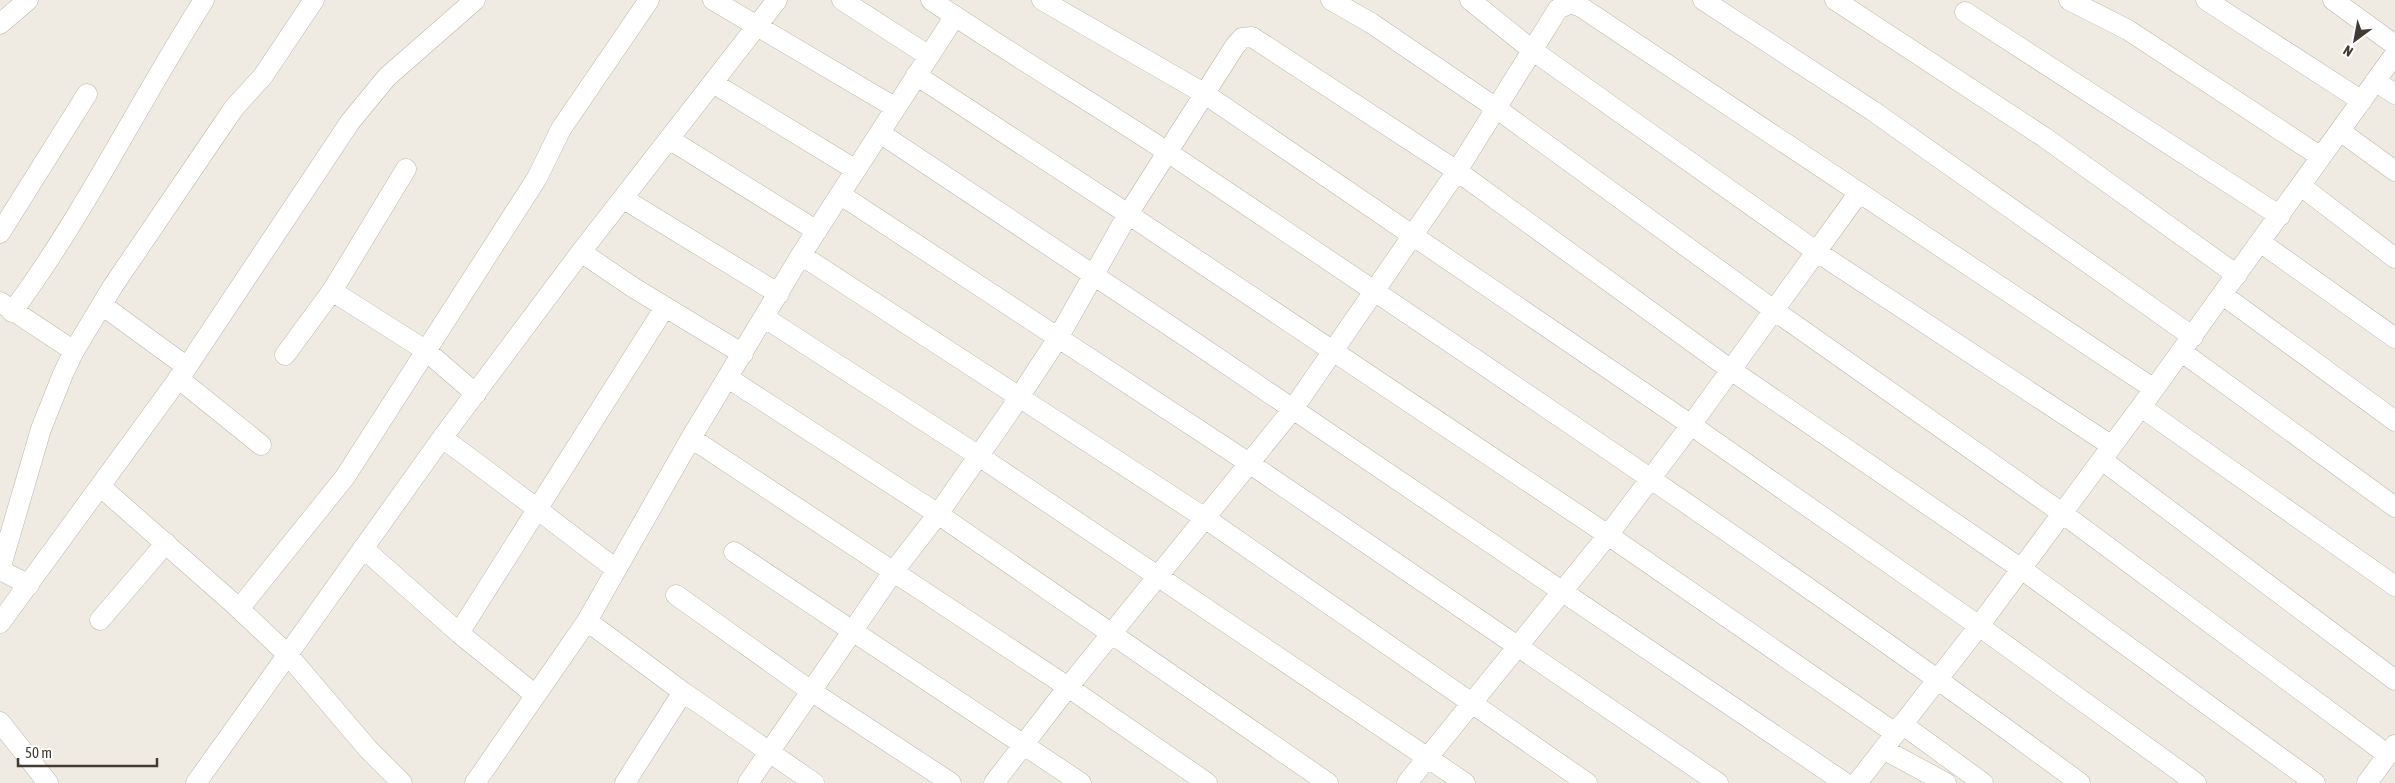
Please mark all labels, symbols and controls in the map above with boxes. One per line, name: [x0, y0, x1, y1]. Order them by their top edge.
north arrow: [2330, 15, 2380, 65]
text: N: [2340, 42, 2356, 60]
scale bar: [18, 736, 156, 768]
text: 50 m: [25, 744, 52, 761]

